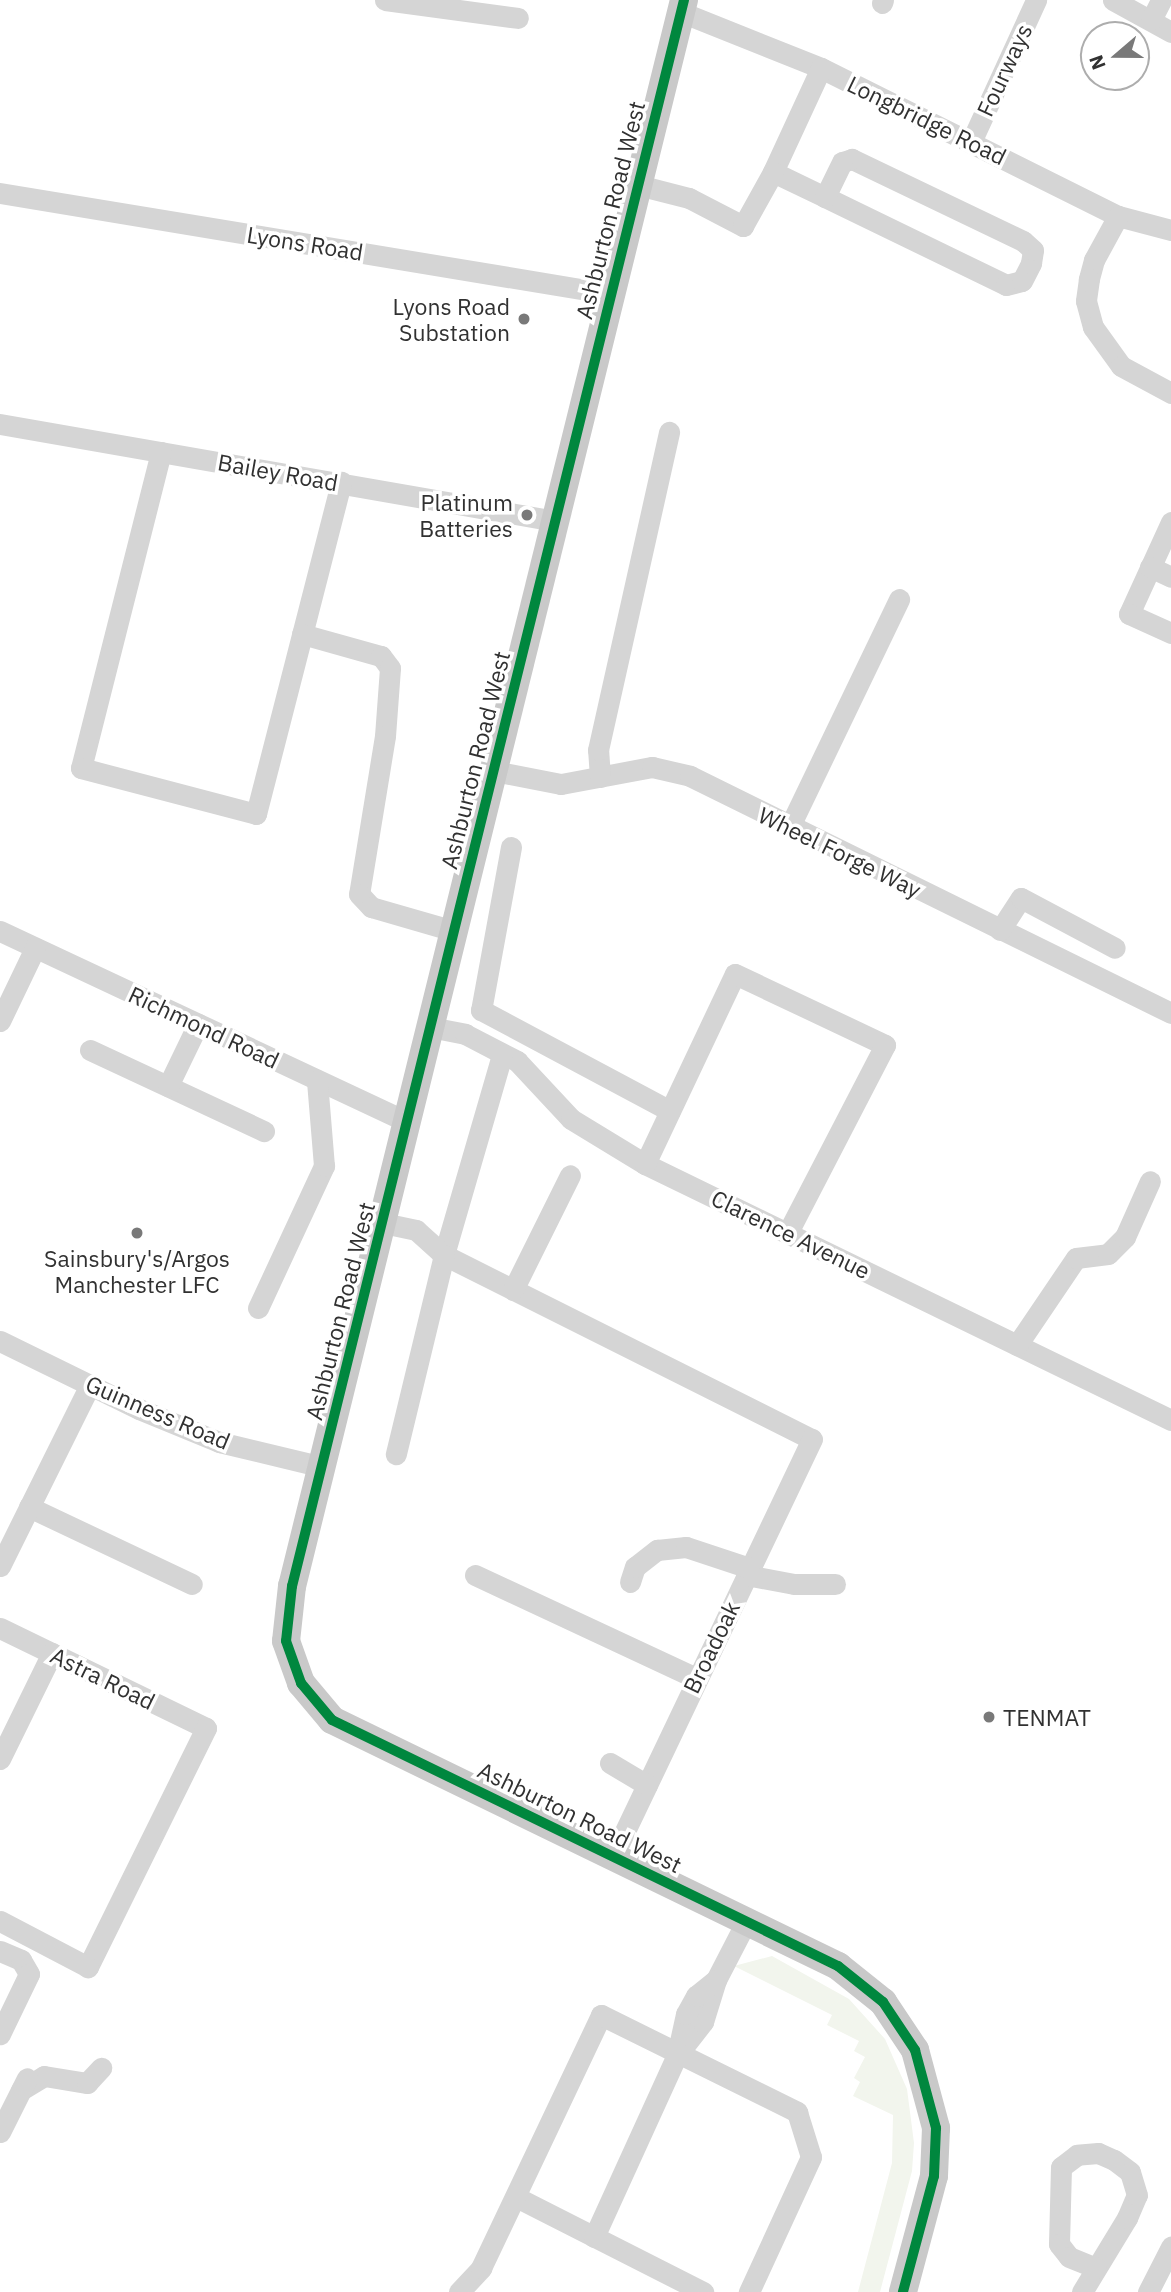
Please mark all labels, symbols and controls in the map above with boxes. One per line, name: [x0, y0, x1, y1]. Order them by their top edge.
street label: Fourways: [971, 19, 1037, 121]
north arrow: [1080, 21, 1150, 91]
text: N: [1084, 52, 1111, 73]
street label: Longbridge Road: [843, 70, 1011, 170]
street label: Ashburton Road West: [570, 98, 650, 322]
street label: Lyons Road: [245, 220, 365, 266]
place label: Lyons Road Substation: [393, 292, 510, 346]
marker: Lyons Road Substation: [516, 311, 532, 327]
street label: Bailey Road: [216, 448, 340, 496]
place label: Platinum Batteries: [419, 488, 513, 542]
marker: Platinum Batteries: [519, 507, 535, 523]
street label: Ashburton Road West: [435, 648, 515, 872]
street label: Wheel Forge Way: [754, 801, 926, 903]
street label: Richmond Road: [124, 980, 284, 1074]
street label: Clarence Avenue: [707, 1184, 875, 1284]
street label: Ashburton Road West: [300, 1199, 380, 1423]
marker: Sainsbury's/Argos Manchester LFC: [129, 1225, 145, 1241]
place label: Sainsbury's/Argos Manchester LFC: [44, 1244, 230, 1298]
street label: Guinness Road: [82, 1369, 234, 1455]
street label: Broadoak: [677, 1596, 745, 1698]
street label: Astra Road: [46, 1641, 160, 1715]
place label: TENMAT: [1003, 1703, 1091, 1731]
marker: TENMAT: [981, 1709, 997, 1725]
street label: Ashburton Road West: [474, 1756, 686, 1878]

